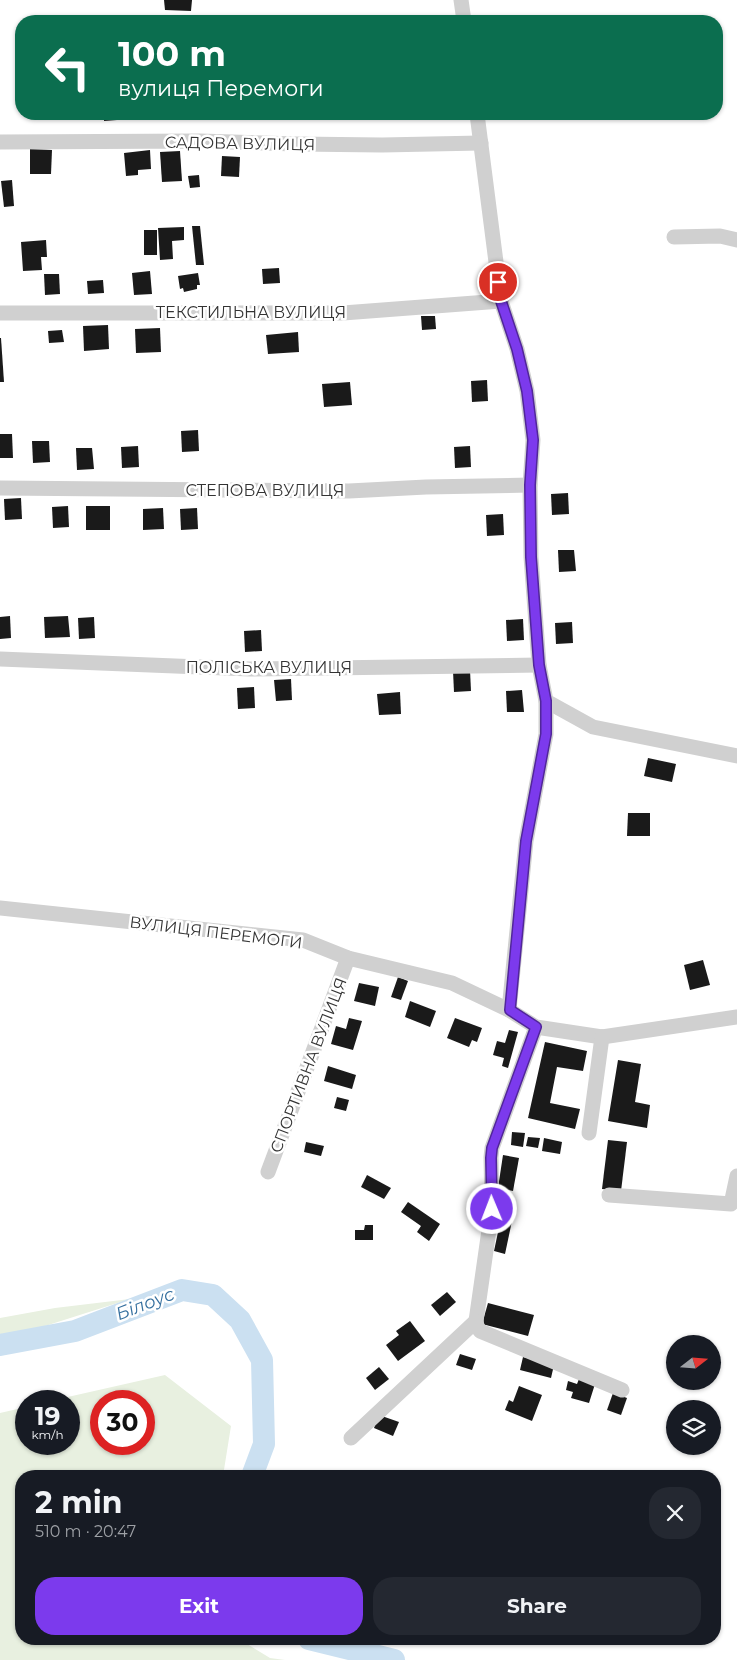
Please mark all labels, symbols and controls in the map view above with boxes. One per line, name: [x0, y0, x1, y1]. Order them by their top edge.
text: 100 m: [118, 32, 226, 75]
icon: left: [35, 35, 100, 100]
text: вулиця Перемоги: [118, 75, 324, 102]
street label: САДОВА ВУЛИЦЯ: [165, 133, 315, 154]
pin: [477, 261, 519, 303]
icon: arrive: [484, 268, 512, 296]
street label: ТЕКСТИЛЬНА ВУЛИЦЯ: [156, 303, 346, 322]
street label: СТЕПОВА ВУЛИЦЯ: [185, 481, 345, 500]
street label: ПОЛІСЬКА ВУЛИЦЯ: [186, 658, 352, 677]
street label: ВУЛИЦЯ ПЕРЕМОГИ: [128, 912, 303, 953]
street label: СПОРТИВНА ВУЛИЦЯ: [266, 975, 351, 1155]
position arrow: [465, 1182, 517, 1234]
water label: Білоус: [113, 1283, 178, 1325]
north arrow: [666, 1335, 721, 1390]
map controls: [666, 1335, 721, 1455]
speed limit sign: 30: [90, 1390, 155, 1455]
button: layers: [666, 1400, 721, 1455]
text: 19: [35, 1401, 60, 1431]
text: km/h: [31, 1427, 64, 1442]
text: 2 min: [35, 1484, 122, 1521]
button: close: [649, 1487, 701, 1539]
text: 510 m · 20:47: [35, 1522, 136, 1541]
button: Exit: [35, 1577, 363, 1635]
button: Share: [373, 1577, 701, 1635]

